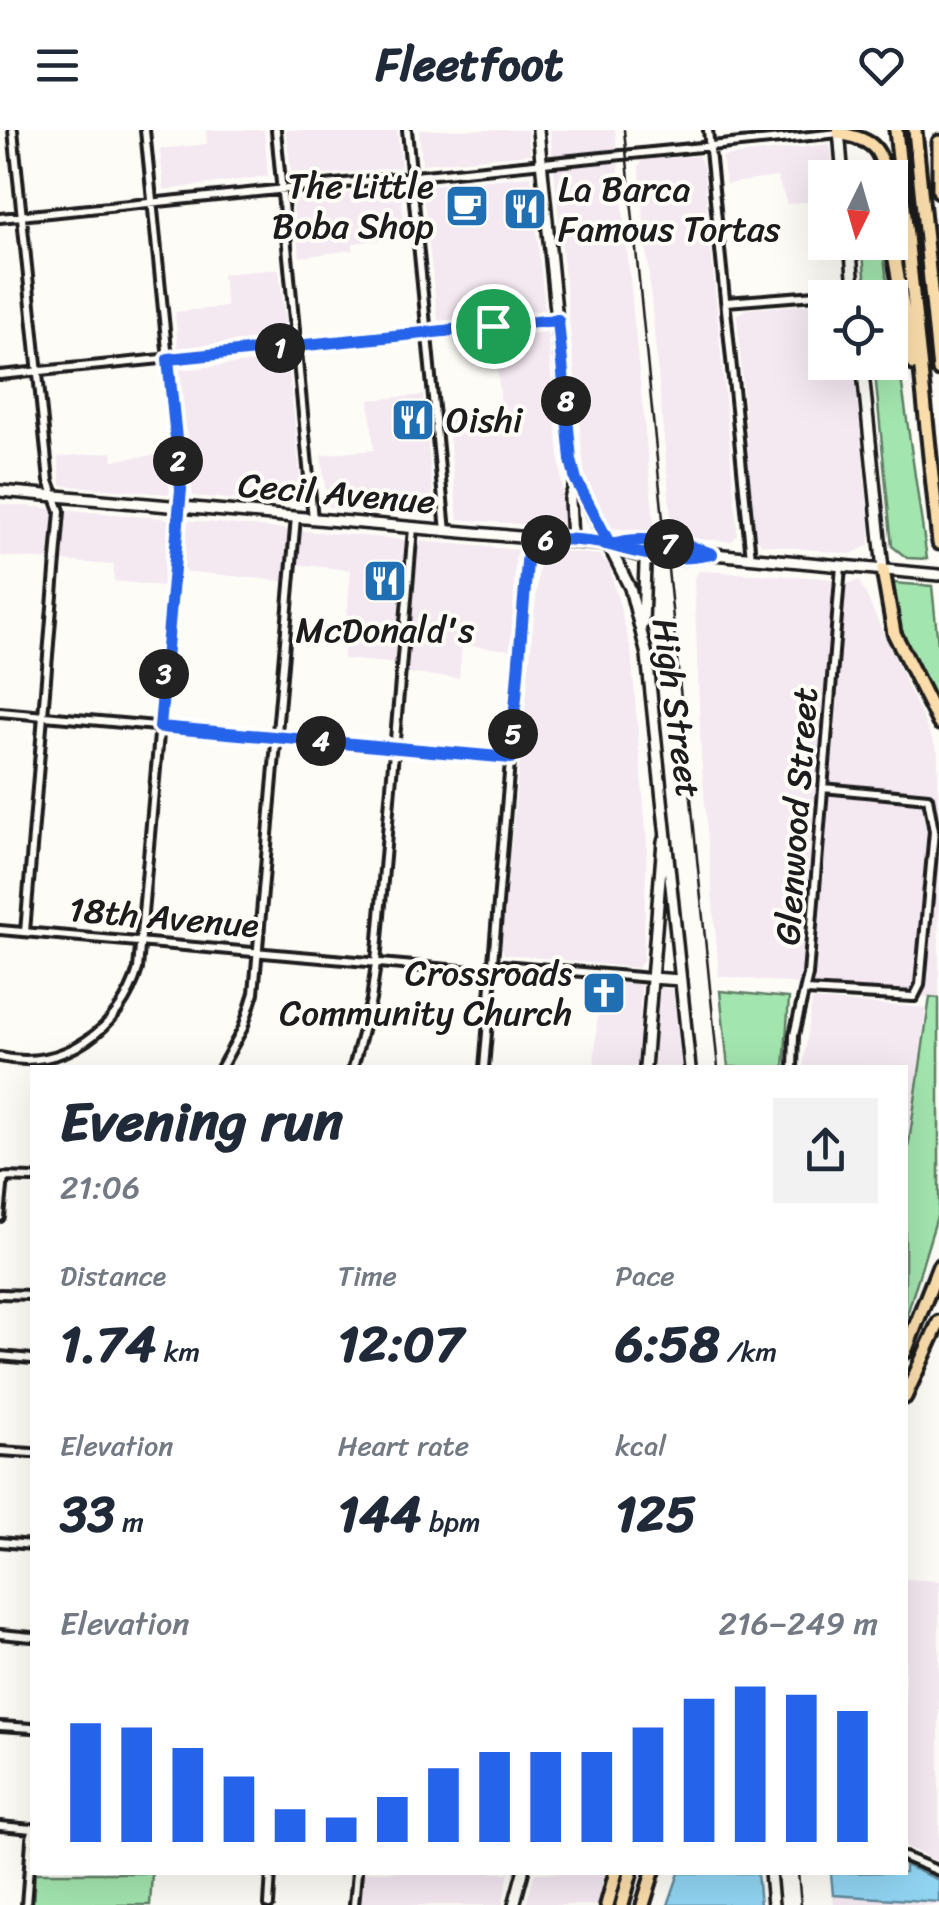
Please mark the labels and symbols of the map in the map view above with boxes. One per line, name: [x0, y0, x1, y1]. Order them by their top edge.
place label: The Little Boba Shop: [272, 155, 434, 257]
place label: La Barca Famous Tortas: [558, 158, 781, 260]
north arrow: [808, 160, 908, 260]
cafe icon: The Little Boba Shop: [444, 183, 490, 229]
restaurant icon: La Barca Famous Tortas: [502, 186, 548, 232]
pin: [451, 284, 536, 369]
pin: 1: [255, 323, 305, 373]
pin: 8: [541, 376, 591, 426]
place label: Oishi: [446, 389, 524, 451]
restaurant icon: Oishi: [390, 397, 436, 443]
pin: 2: [153, 436, 203, 486]
street label: Cecil Avenue: [236, 453, 438, 533]
pin: 6: [521, 515, 571, 565]
pin: 7: [644, 519, 694, 569]
restaurant icon: McDonald's: [362, 558, 408, 604]
place label: McDonald's: [296, 599, 474, 661]
street label: High Street: [634, 614, 720, 802]
pin: 3: [139, 649, 189, 699]
street label: Glenwood Street: [756, 685, 836, 947]
pin: 5: [488, 709, 538, 759]
pin: 4: [296, 716, 346, 766]
street label: 18th Avenue: [66, 878, 262, 956]
place label: Crossroads Community Church: [280, 942, 573, 1044]
church icon: Crossroads Community Church: [581, 970, 627, 1016]

